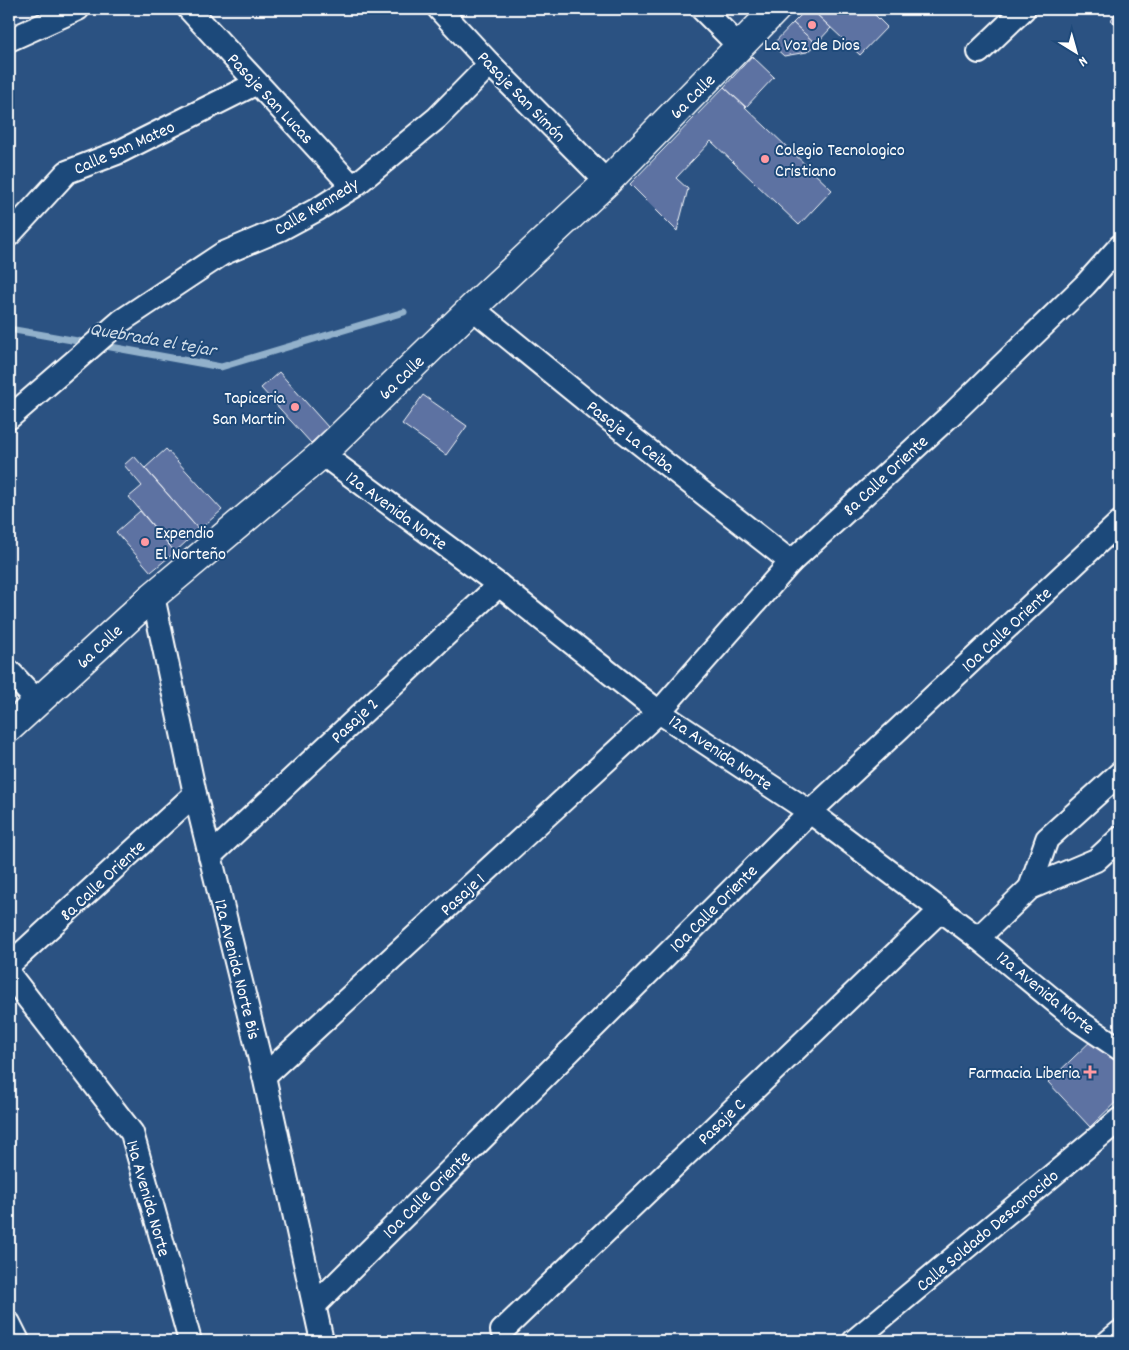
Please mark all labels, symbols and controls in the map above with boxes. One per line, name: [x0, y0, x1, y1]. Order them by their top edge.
marker: La Voz de Dios: [806, 19, 818, 31]
north arrow: [1052, 28, 1102, 78]
place label: La Voz de Dios: [764, 34, 860, 59]
street label: Pasaje San Simón: [470, 47, 570, 149]
street label: Pasaje San Lucas: [220, 49, 318, 151]
text: N: [1074, 51, 1091, 71]
street label: 6a Calle: [665, 69, 722, 126]
street label: Calle San Mateo: [70, 116, 180, 183]
place label: Colegio Tecnologico Cristiano: [775, 139, 905, 185]
marker: Colegio Tecnologico Cristiano: [759, 153, 771, 165]
street label: Calle Kennedy: [270, 173, 365, 243]
water label: Quebrada el tejar: [87, 317, 219, 366]
street label: 6a Calle: [374, 351, 431, 407]
place label: Tapiceria San Martin: [212, 387, 286, 433]
street label: Pasaje La Ceiba: [580, 396, 679, 481]
marker: Tapiceria San Martin: [289, 401, 301, 413]
street label: 8a Calle Oriente: [838, 431, 935, 523]
street label: 12a Avenida Norte: [339, 467, 452, 558]
place label: Expendio El Norteño: [155, 522, 226, 568]
marker: Expendio El Norteño: [139, 536, 151, 548]
street label: 10a Calle Oriente: [957, 582, 1058, 679]
street label: 6a Calle: [72, 620, 129, 676]
street label: Pasaje 2: [326, 693, 385, 750]
street label: 12a Avenida Norte: [663, 710, 777, 798]
street label: 8a Calle Oriente: [55, 836, 152, 928]
street label: 10a Calle Oriente: [665, 860, 764, 959]
street label: Pasaje 1: [436, 868, 492, 923]
street label: 12a Avenida Norte Bis: [206, 897, 265, 1042]
street label: 12a Avenida Norte: [990, 946, 1099, 1042]
place label: Farmacia Liberia: [968, 1062, 1081, 1087]
marker: Farmacia Liberia: [1084, 1066, 1096, 1078]
street label: Pasaje C: [693, 1093, 752, 1152]
street label: 14a Avenida Norte: [118, 1138, 175, 1260]
street label: 10a Calle Oriente: [378, 1146, 477, 1245]
street label: Calle Soldado Desconocido: [912, 1165, 1065, 1299]

